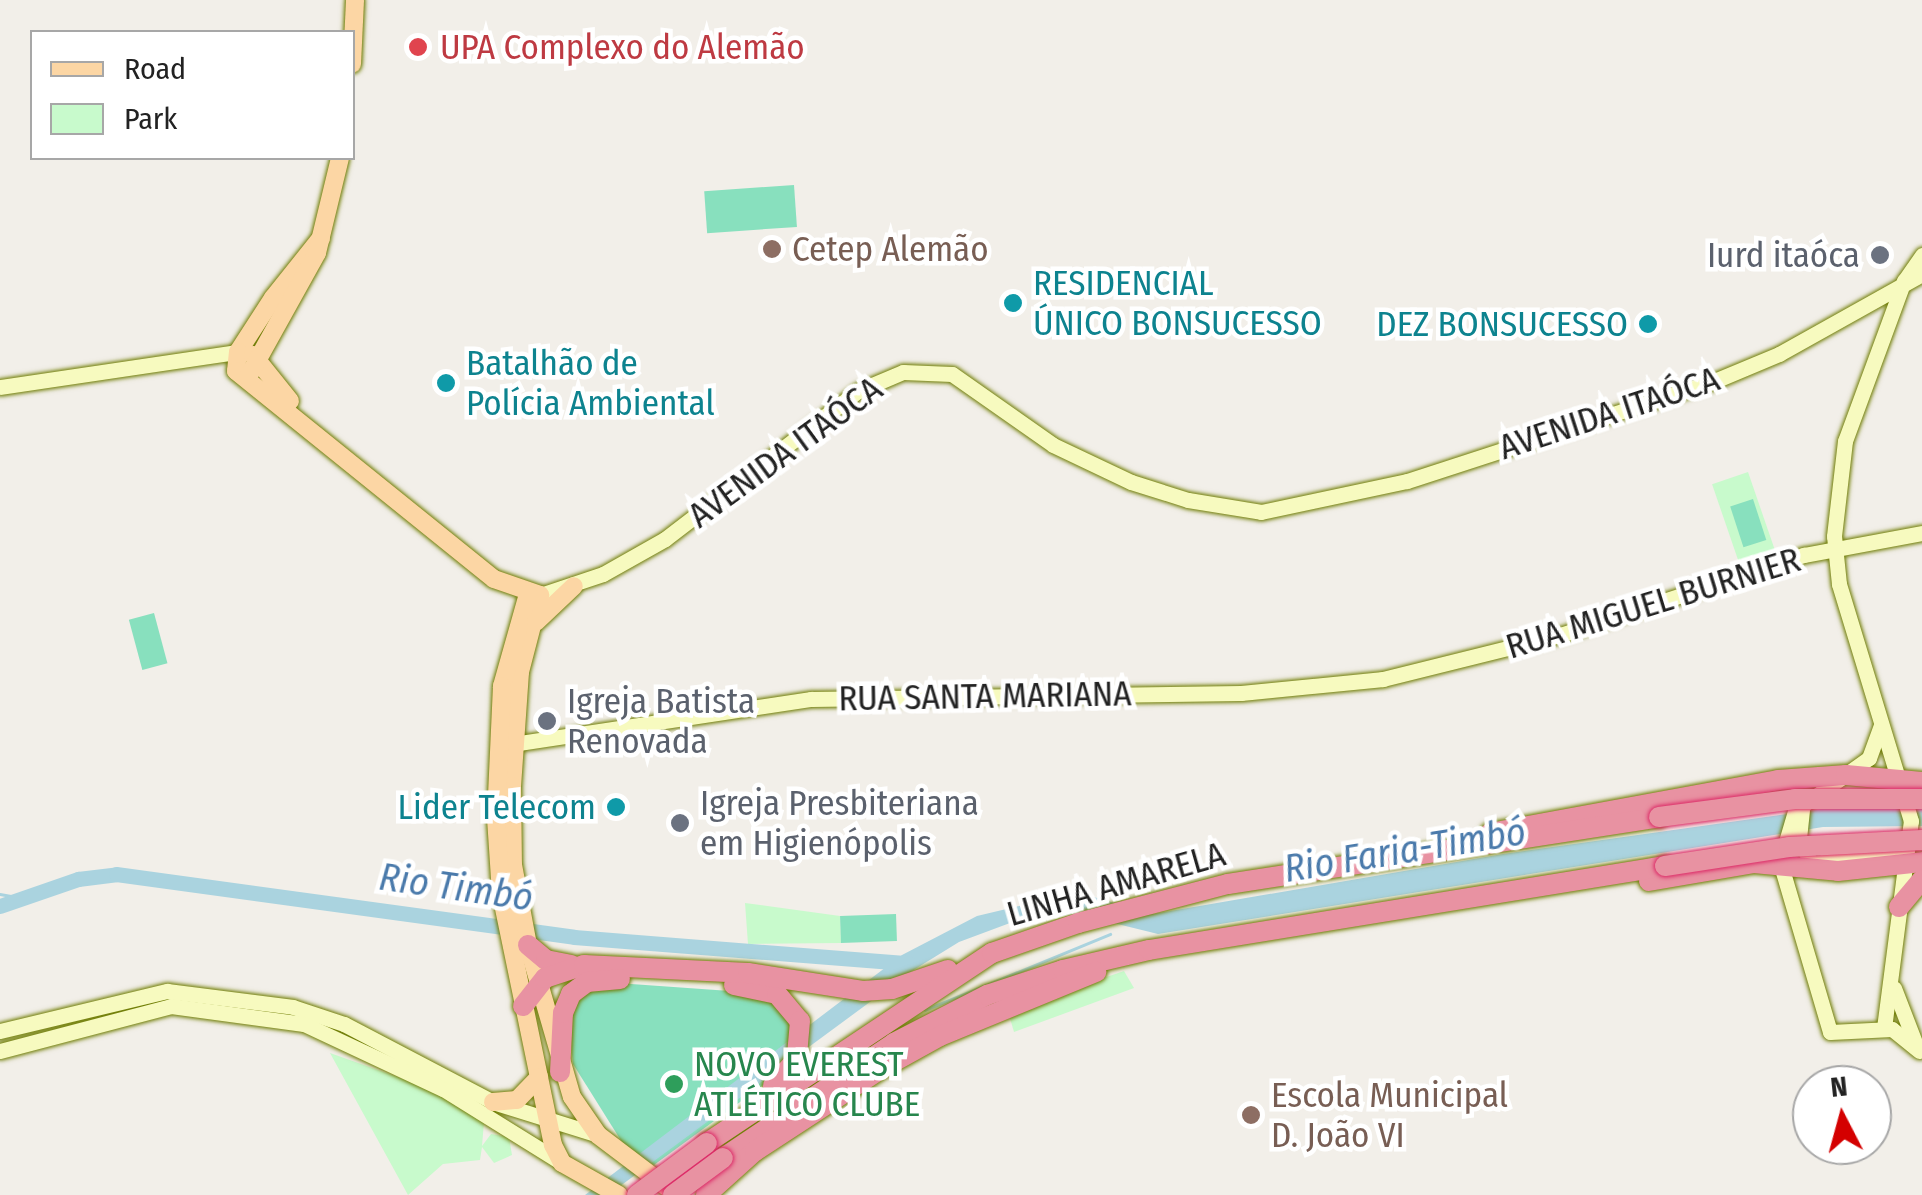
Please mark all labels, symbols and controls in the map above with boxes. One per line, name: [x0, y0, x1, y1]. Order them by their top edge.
place label: UPA Complexo do Alemão: [440, 26, 805, 68]
legend: [30, 30, 355, 160]
marker: UPA Complexo do Alemão: [405, 34, 431, 60]
text: Road: [124, 51, 186, 87]
text: Park: [124, 101, 177, 137]
place label: Cetep Alemão: [792, 228, 989, 270]
place label: Iurd itaóca: [1707, 234, 1860, 276]
marker: Cetep Alemão: [761, 238, 783, 260]
marker: Iurd itaóca: [1869, 244, 1891, 266]
place label: RESIDENCIAL ÚNICO BONSUCESSO: [1033, 262, 1322, 344]
marker: RESIDENCIAL ÚNICO BONSUCESSO: [1002, 292, 1024, 314]
place label: DEZ BONSUCESSO: [1376, 303, 1628, 345]
marker: DEZ BONSUCESSO: [1637, 313, 1659, 335]
place label: Batalhão de Polícia Ambiental: [466, 342, 715, 424]
street label: AVENIDA ITAÓCA: [1494, 358, 1724, 468]
street label: AVENIDA ITAÓCA: [680, 368, 890, 536]
marker: Batalhão de Polícia Ambiental: [435, 372, 457, 394]
street label: RUA MIGUEL BURNIER: [1501, 538, 1805, 668]
street label: RUA SANTA MARIANA: [838, 672, 1132, 720]
place label: Igreja Batista Renovada: [567, 680, 755, 762]
marker: Igreja Batista Renovada: [536, 710, 558, 732]
place label: Igreja Presbiteriana em Higienópolis: [700, 782, 979, 864]
place label: Lider Telecom: [398, 786, 596, 828]
marker: Lider Telecom: [605, 796, 627, 818]
water label: Rio Faria-Timbó: [1281, 809, 1529, 893]
marker: Igreja Presbiteriana em Higienópolis: [669, 812, 691, 834]
street label: LINHA AMARELA: [1002, 833, 1230, 935]
water label: Rio Timbó: [376, 855, 536, 921]
place label: NOVO EVEREST ATLÉTICO CLUBE: [694, 1043, 920, 1125]
north arrow: [1792, 1065, 1892, 1165]
text: N: [1829, 1069, 1849, 1104]
marker: NOVO EVEREST ATLÉTICO CLUBE: [663, 1073, 685, 1095]
place label: Escola Municipal D. João VI: [1271, 1074, 1508, 1156]
marker: Escola Municipal D. João VI: [1240, 1104, 1262, 1126]

